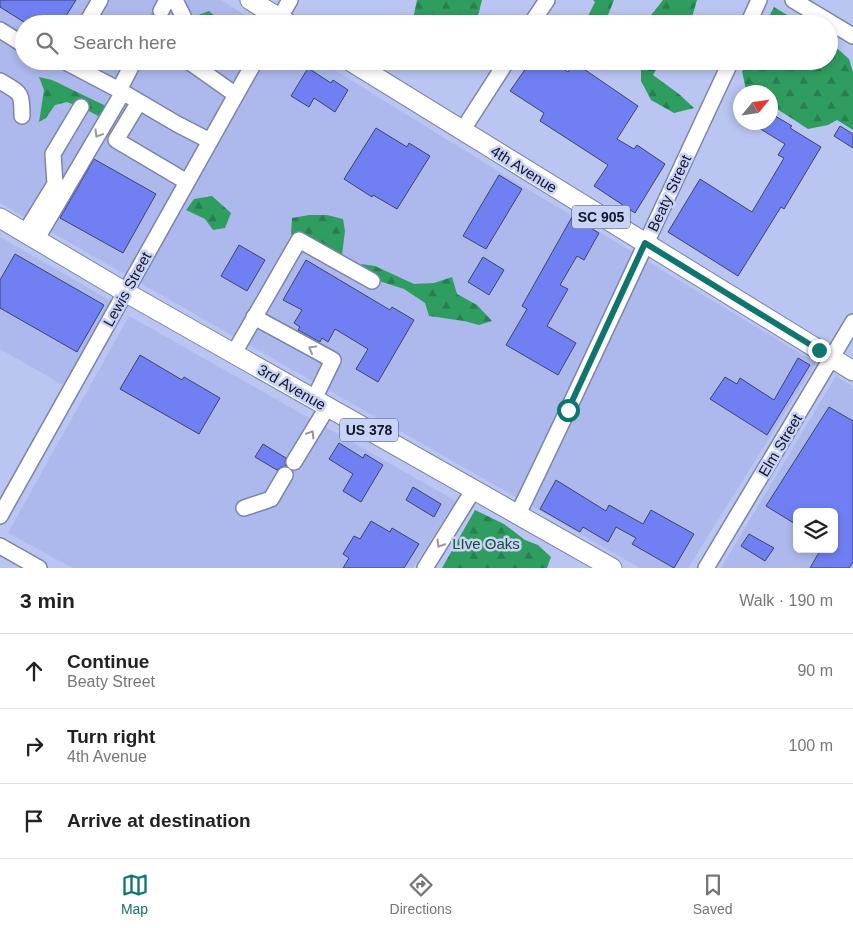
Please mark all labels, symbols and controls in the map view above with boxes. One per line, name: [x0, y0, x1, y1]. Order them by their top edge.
search box: [15, 15, 838, 70]
icon: search: [33, 29, 61, 57]
text: Search here: [73, 32, 177, 53]
north arrow: [733, 85, 778, 130]
one-way arrow: [94, 129, 104, 138]
street label: 4th Avenue: [488, 142, 560, 196]
street label: Beaty Street: [644, 151, 694, 234]
road number: SC 905: [572, 206, 630, 228]
street label: Lewis Street: [100, 248, 155, 329]
route end: [808, 339, 831, 362]
one-way arrow: [309, 345, 318, 355]
street label: 3rd Avenue: [255, 361, 329, 413]
route start: [557, 399, 580, 422]
street label: Elm Street: [755, 410, 806, 479]
road number: US 378: [340, 418, 398, 442]
one-way arrow: [304, 431, 314, 440]
map controls: [793, 508, 838, 553]
button: layers: [793, 508, 838, 553]
park label: LIve Oaks: [452, 535, 520, 552]
one-way arrow: [437, 538, 447, 547]
text: 3 min: [20, 589, 75, 612]
text: Walk · 190 m: [739, 592, 833, 609]
text: Continue: [67, 651, 149, 672]
icon: ahead: [20, 657, 48, 685]
text: 90 m: [797, 662, 833, 679]
text: Beaty Street: [67, 673, 155, 690]
text: Turn right: [67, 726, 155, 747]
icon: right: [20, 732, 48, 760]
text: 100 m: [789, 737, 833, 754]
text: 4th Avenue: [67, 748, 147, 765]
icon: arrive: [20, 807, 48, 835]
text: Arrive at destination: [67, 810, 251, 831]
tab: Map: [121, 871, 149, 917]
tab: Directions: [390, 871, 452, 917]
tab: Saved: [693, 871, 732, 917]

